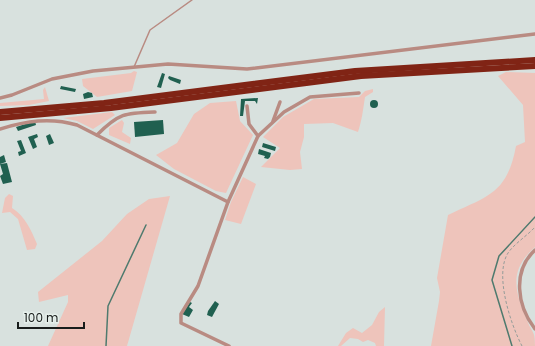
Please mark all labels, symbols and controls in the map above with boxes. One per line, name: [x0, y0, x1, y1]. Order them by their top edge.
scale bar: [18, 304, 84, 330]
text: 100 m: [24, 309, 58, 326]

